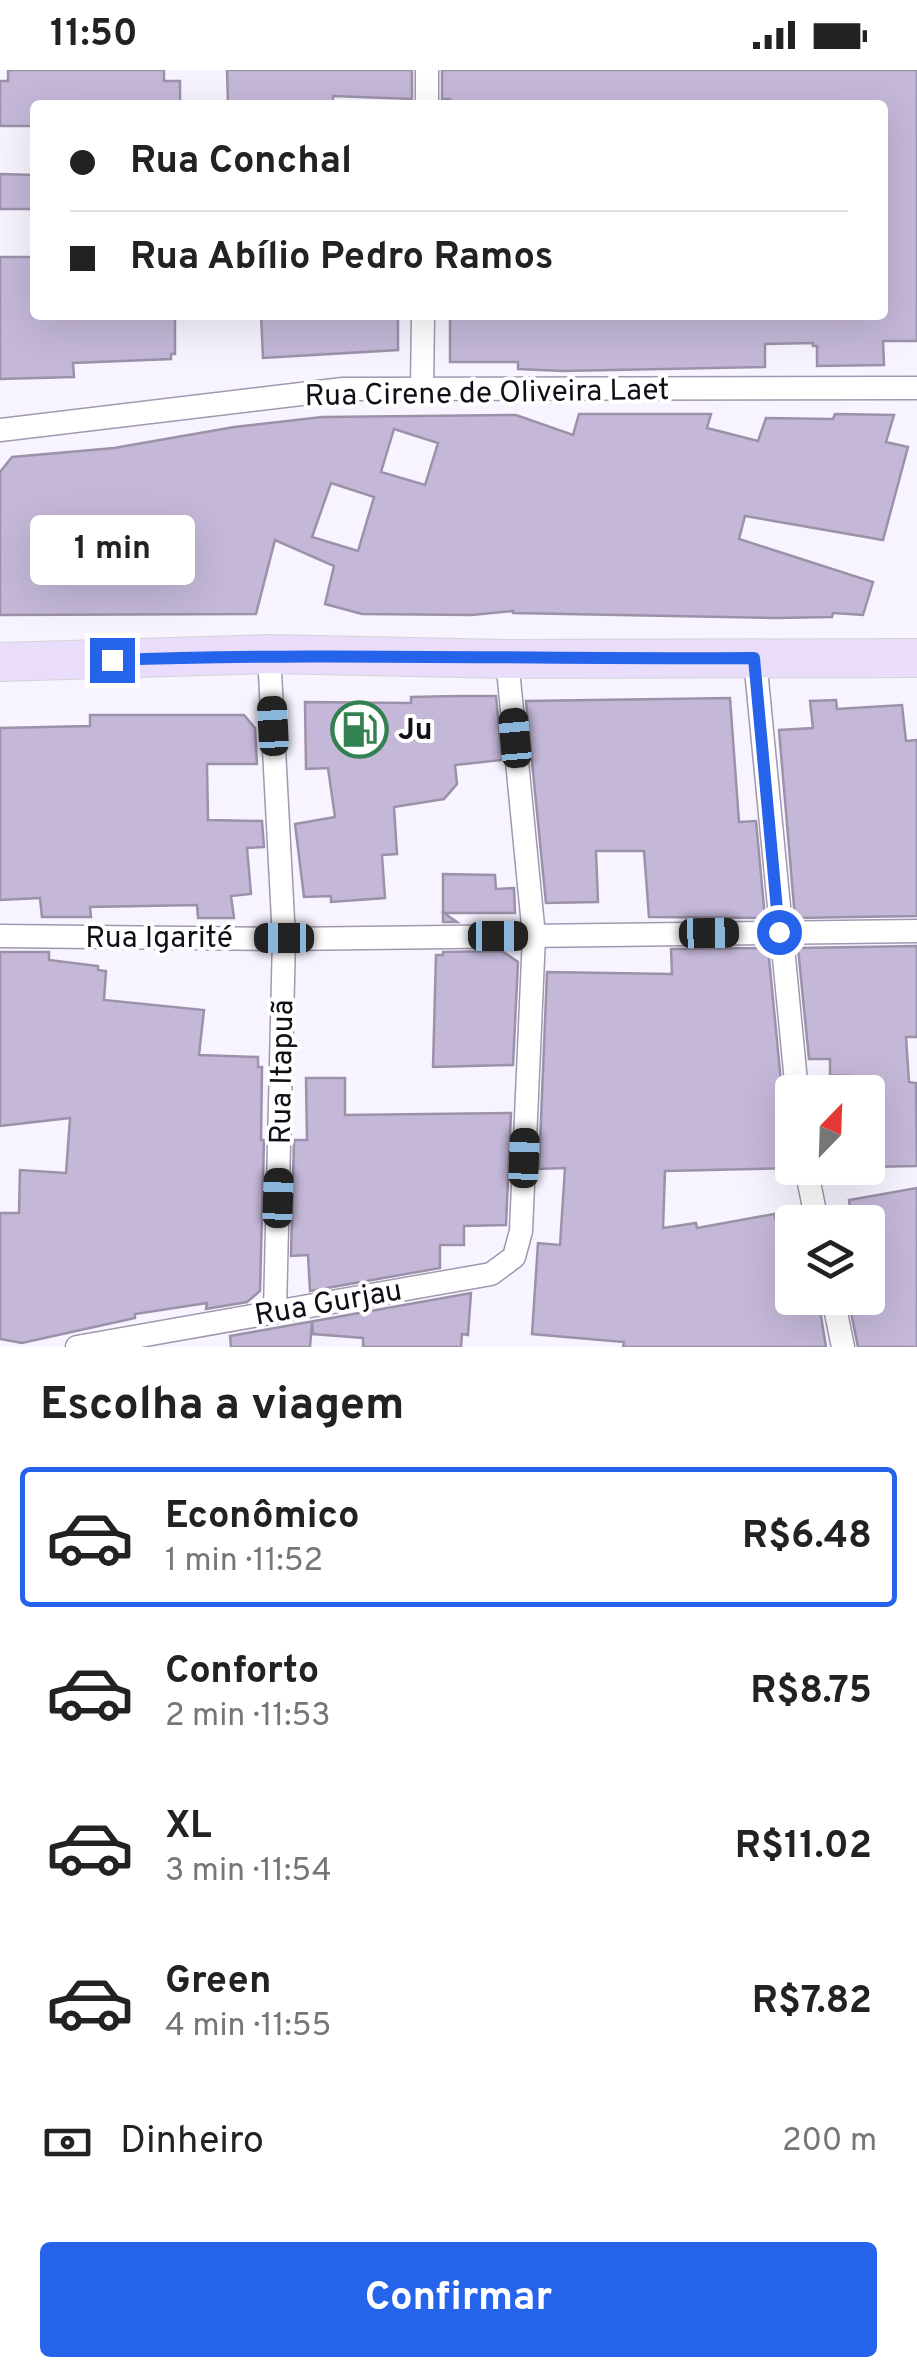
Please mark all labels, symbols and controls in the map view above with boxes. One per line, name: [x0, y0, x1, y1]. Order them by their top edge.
text: 11:50: [50, 11, 138, 60]
text: Rua Conchal: [130, 138, 352, 187]
text: Rua Abílio Pedro Ramos: [130, 234, 553, 283]
street label: Rua Cirene de Oliveira Laet: [304, 373, 670, 416]
callout: 1 min: [29, 515, 194, 585]
text: 1 min: [74, 530, 151, 570]
route end: [90, 638, 135, 683]
car: [256, 695, 290, 757]
fuel station icon: Ju: [329, 699, 389, 759]
car: [497, 707, 533, 769]
place label: Ju: [398, 713, 433, 750]
route start: [757, 910, 802, 955]
car: [679, 917, 739, 949]
street label: Rua Igarité: [85, 921, 233, 958]
car: [468, 921, 528, 951]
car: [254, 923, 314, 953]
street label: Rua Itapuã: [264, 999, 303, 1145]
north arrow: [775, 1075, 885, 1185]
map controls: [775, 1075, 885, 1315]
car: [508, 1127, 540, 1189]
car: [262, 1167, 294, 1229]
button: layers: [775, 1205, 885, 1315]
street label: Rua Gurjau: [252, 1273, 405, 1336]
text: Escolha a viagem: [40, 1378, 405, 1435]
icon: car: [45, 1492, 135, 1582]
text: Econômico: [165, 1493, 360, 1542]
text: R$6.48: [742, 1513, 872, 1562]
text: 1 min · 11:52: [165, 1542, 323, 1582]
icon: car: [45, 1647, 135, 1737]
text: Conforto: [165, 1648, 319, 1697]
text: R$8.75: [750, 1668, 872, 1717]
text: 2 min · 11:53: [165, 1697, 331, 1737]
icon: car: [45, 1802, 135, 1892]
text: XL: [165, 1803, 212, 1852]
text: R$11.02: [735, 1823, 872, 1872]
text: 3 min · 11:54: [165, 1852, 332, 1892]
icon: car: [45, 1957, 135, 2047]
text: Green: [165, 1958, 271, 2007]
text: R$7.82: [752, 1978, 872, 2027]
text: 4 min · 11:55: [165, 2007, 332, 2047]
icon: cash: [40, 2115, 95, 2170]
text: Dinheiro: [120, 2118, 264, 2167]
text: 200 m: [782, 2122, 877, 2162]
button: Confirmar: [40, 2242, 877, 2357]

